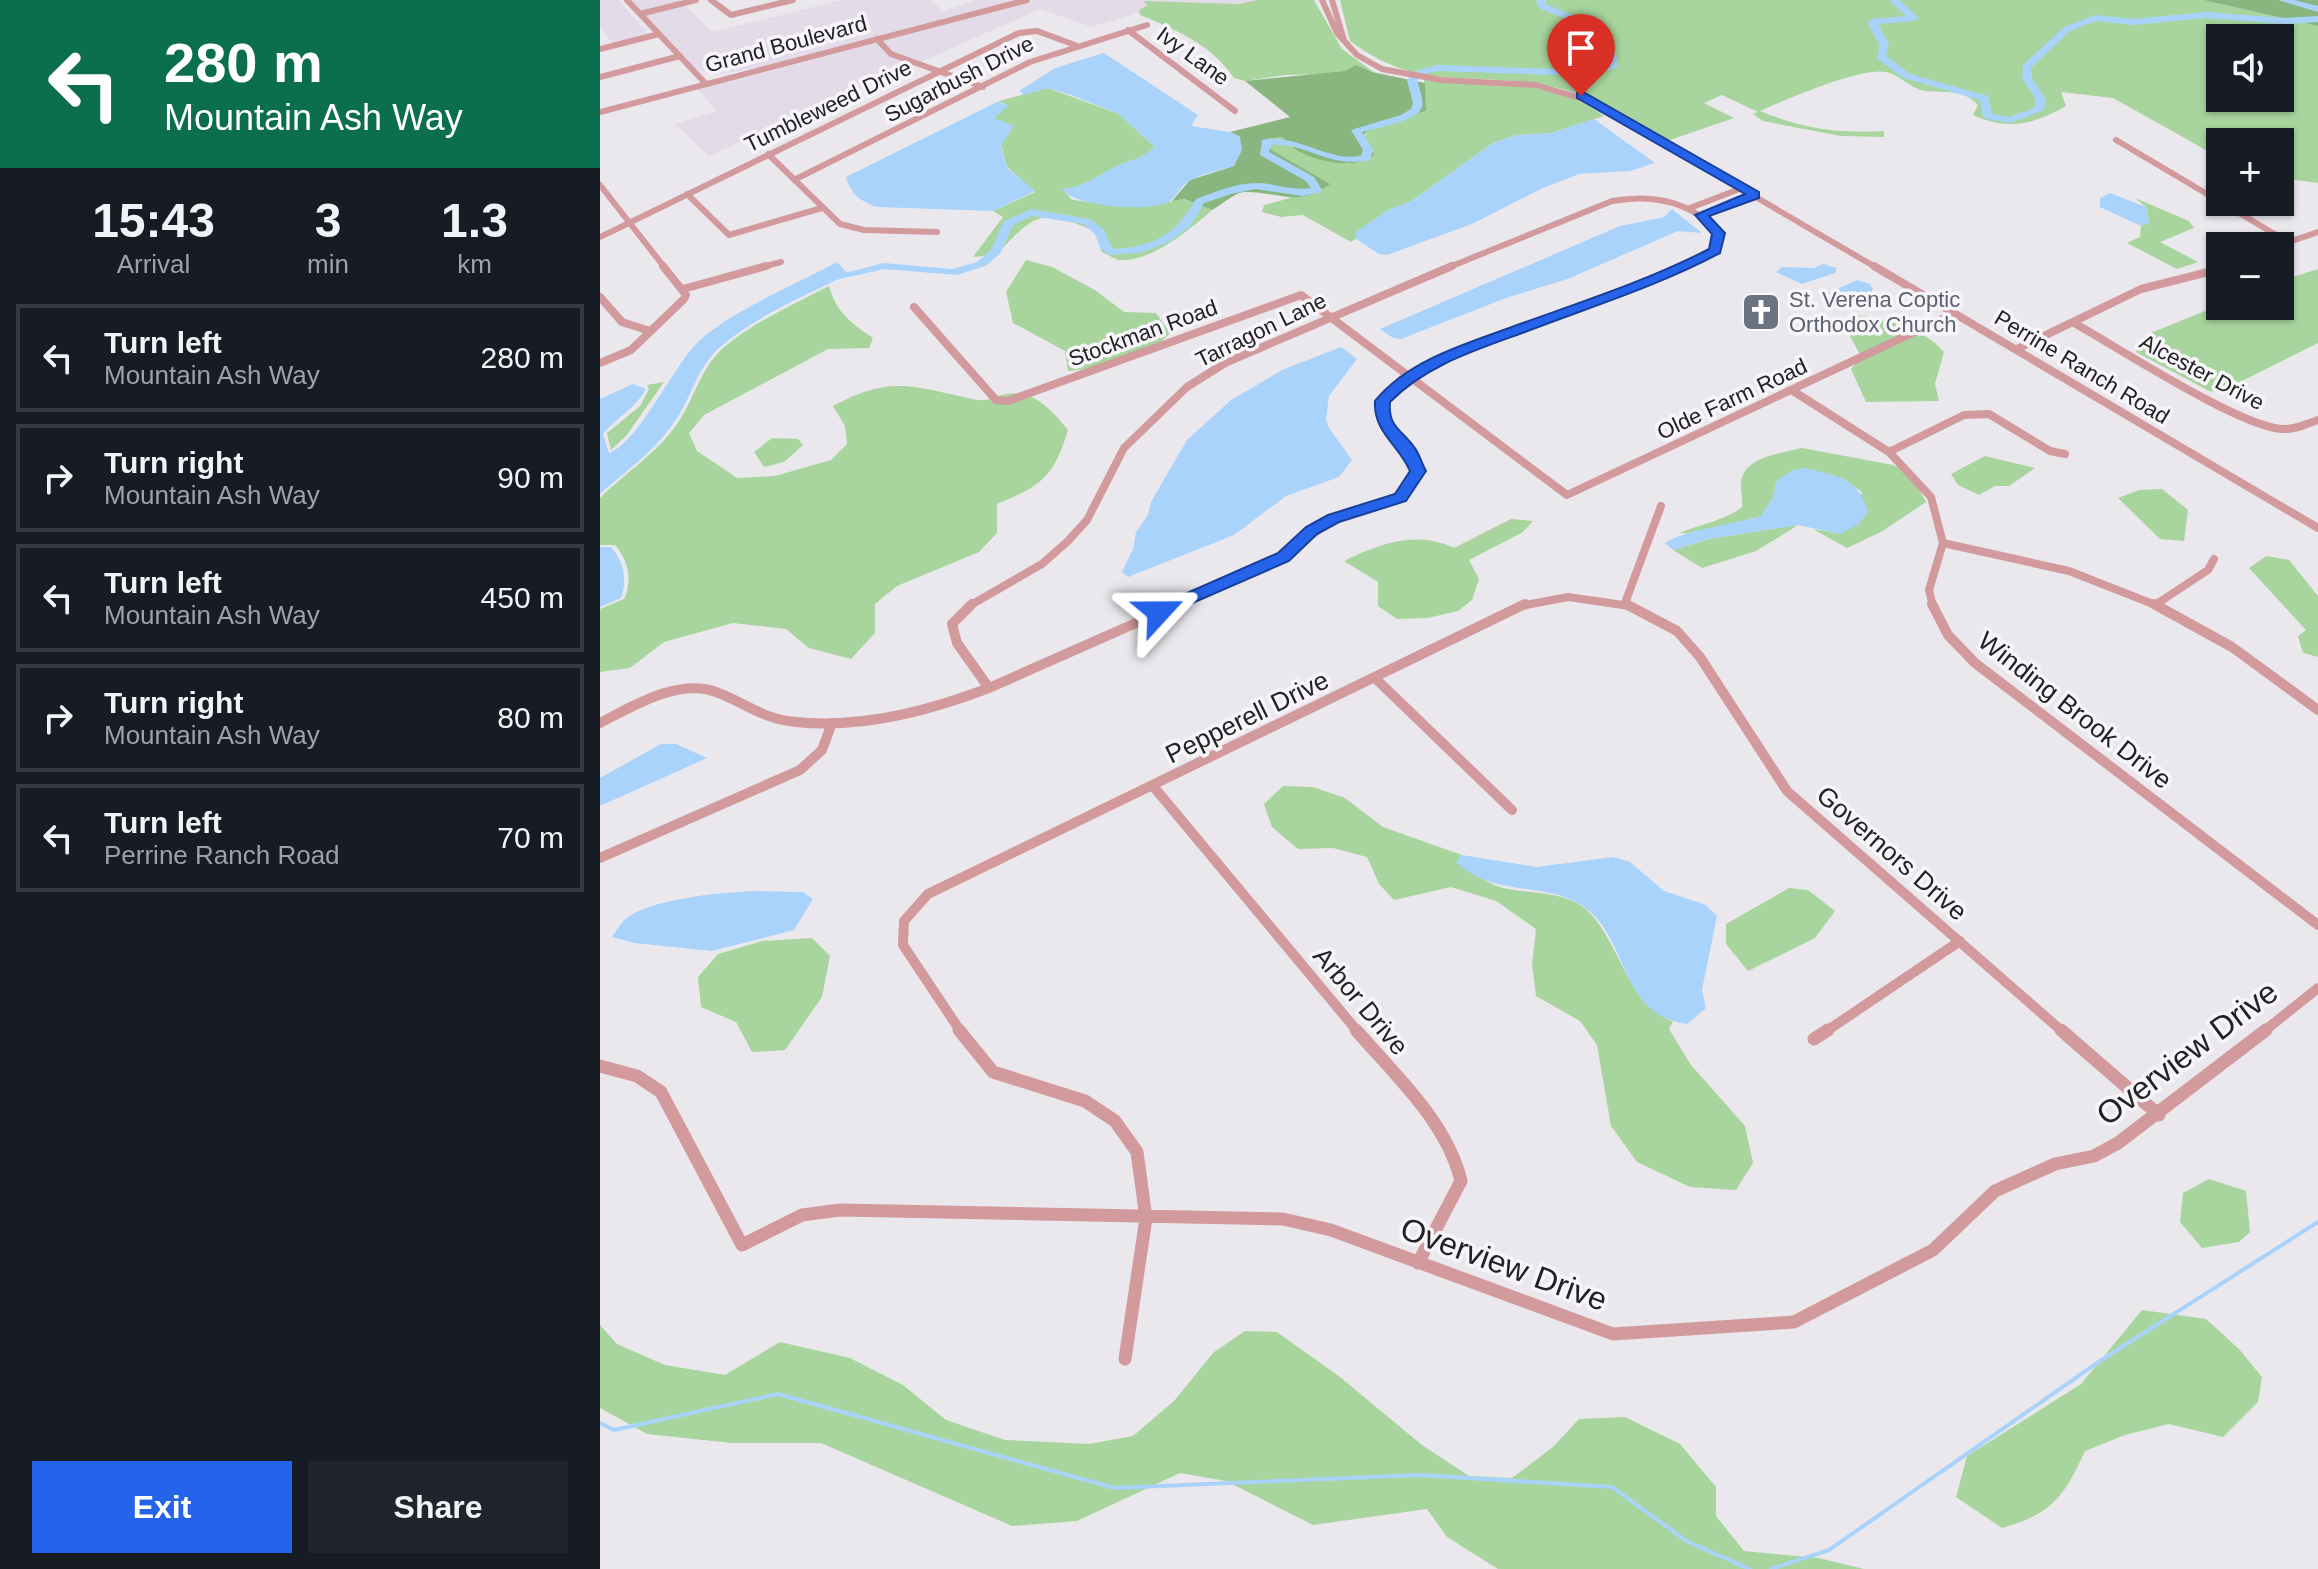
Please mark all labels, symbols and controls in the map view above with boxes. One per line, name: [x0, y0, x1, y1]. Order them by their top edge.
street label: Grand Boulevard: [702, 10, 870, 78]
pin: [1547, 14.0, 1615, 96]
street label: Ivy Lane: [1152, 21, 1234, 91]
map controls: [2206, 24, 2294, 320]
button: sound: [2206, 24, 2294, 112]
icon: arrive: [1559, 26, 1603, 70]
text: 280 m: [164, 31, 323, 94]
street label: Sugarbush Drive: [880, 31, 1038, 127]
icon: left: [32, 32, 136, 136]
street label: Tumbleweed Drive: [740, 55, 916, 157]
text: Mountain Ash Way: [164, 97, 463, 138]
button: +: [2206, 128, 2294, 216]
text: 15:43: [92, 194, 215, 247]
text: 3: [315, 194, 341, 247]
text: 1.3: [441, 194, 508, 247]
button: −: [2206, 232, 2294, 320]
text: Arrival: [117, 249, 190, 279]
text: min: [307, 249, 349, 279]
text: km: [457, 249, 492, 279]
place label: St. Verena Coptic Orthodox Church: [1789, 287, 1960, 337]
street label: Tarragon Lane: [1192, 288, 1330, 372]
church icon: St. Verena Coptic Orthodox Church: [1740, 291, 1782, 333]
street label: Stockman Road: [1065, 294, 1221, 372]
street label: Perrine Ranch Road: [1990, 305, 2174, 429]
text: Turn left: [104, 326, 222, 359]
street label: Alcester Drive: [2136, 329, 2268, 415]
icon: left: [36, 336, 80, 380]
text: 280 m: [481, 341, 564, 374]
street label: Olde Farm Road: [1653, 353, 1811, 445]
text: Mountain Ash Way: [104, 360, 320, 390]
text: Turn right: [104, 446, 243, 479]
icon: right: [36, 456, 80, 500]
text: 90 m: [497, 461, 564, 494]
text: Mountain Ash Way: [104, 480, 320, 510]
text: Turn left: [104, 566, 222, 599]
position arrow: [1117, 570, 1201, 654]
icon: left: [36, 576, 80, 620]
text: 450 m: [481, 581, 564, 614]
text: Mountain Ash Way: [104, 600, 320, 630]
street label: Winding Brook Drive: [1972, 625, 2178, 795]
street label: Pepperell Drive: [1161, 665, 1333, 769]
text: Turn right: [104, 686, 243, 719]
icon: right: [36, 696, 80, 740]
text: 80 m: [497, 701, 564, 734]
text: Mountain Ash Way: [104, 720, 320, 750]
street label: Governors Drive: [1811, 780, 1973, 926]
text: Turn left: [104, 806, 222, 839]
icon: left: [36, 816, 80, 860]
text: 70 m: [497, 821, 564, 854]
text: Perrine Ranch Road: [104, 840, 340, 870]
street label: Arbor Drive: [1307, 941, 1415, 1061]
street label: Overview Drive: [2090, 973, 2284, 1133]
street label: Overview Drive: [1396, 1210, 1612, 1318]
button: Exit: [32, 1461, 292, 1553]
button: Share: [308, 1461, 568, 1553]

